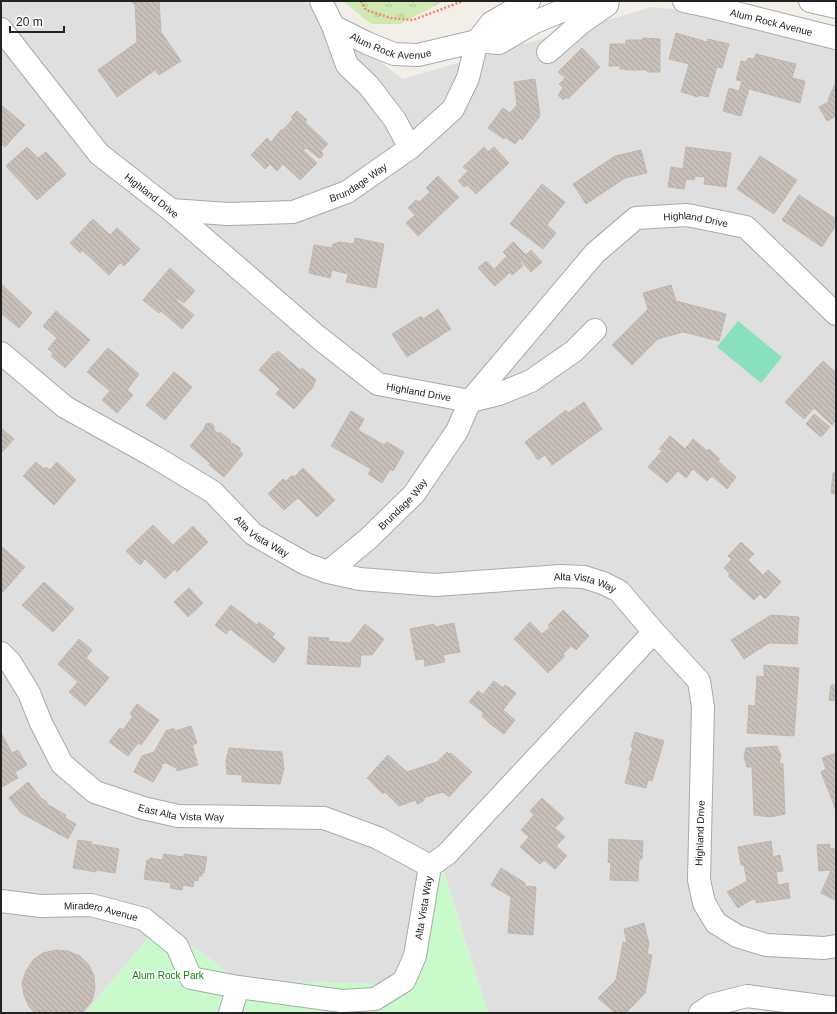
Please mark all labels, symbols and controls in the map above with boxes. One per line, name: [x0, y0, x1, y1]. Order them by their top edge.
street label: Alum Rock Avenue: [729, 6, 814, 38]
scale bar: [10, 8, 64, 34]
text: 20 m: [16, 15, 43, 29]
street label: Alum Rock Avenue: [349, 30, 433, 61]
street label: Brundage Way: [328, 160, 389, 204]
street label: Highland Drive: [123, 171, 182, 220]
street label: Highland Drive: [663, 209, 730, 229]
street label: Highland Drive: [385, 380, 452, 403]
street label: Brundage Way: [376, 476, 429, 532]
street label: Alta Vista Way: [233, 513, 291, 559]
street label: Alta Vista Way: [553, 570, 618, 594]
street label: Highland Drive: [693, 800, 707, 866]
street label: East Alta Vista Way: [137, 801, 224, 822]
street label: Alta Vista Way: [412, 875, 434, 940]
street label: Miradero Avenue: [64, 899, 140, 923]
park label: Alum Rock Park: [132, 970, 205, 981]

